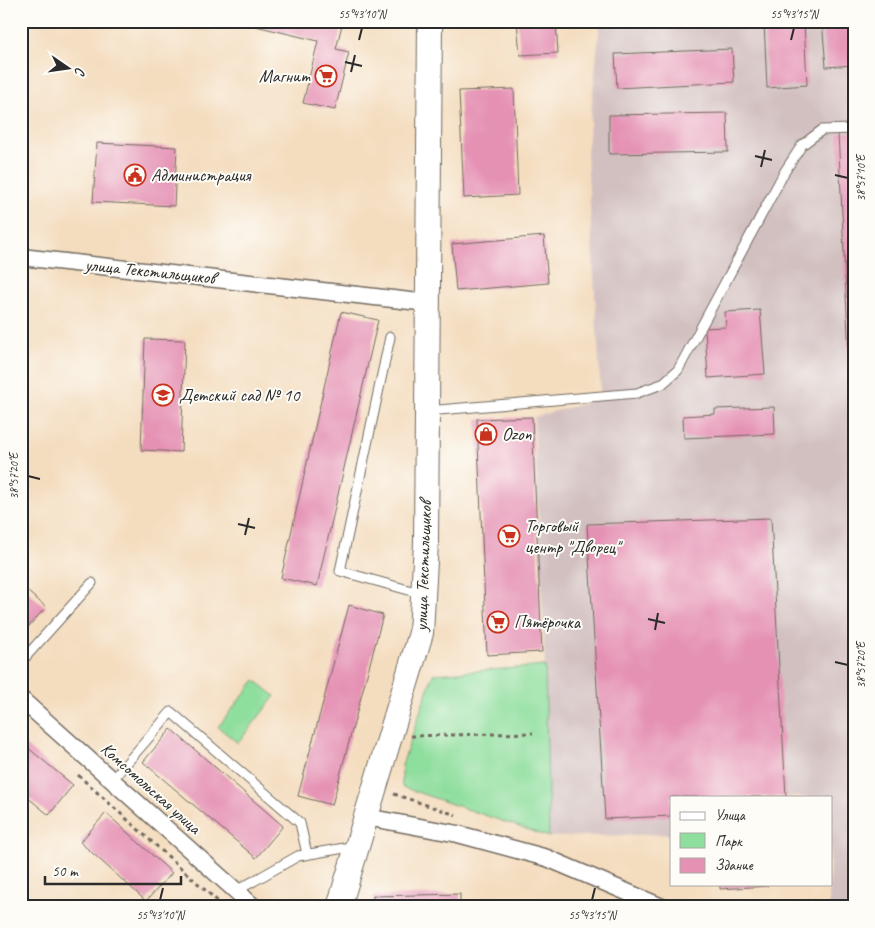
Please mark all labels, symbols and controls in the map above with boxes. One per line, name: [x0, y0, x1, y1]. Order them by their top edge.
text: 55°43'10"N: [338, 6, 387, 22]
text: 55°43'15"N: [770, 6, 819, 22]
north arrow: [42, 42, 92, 92]
supermarket icon: Магнит: [314, 64, 338, 88]
place label: Магнит: [259, 65, 311, 87]
text: С: [71, 66, 89, 78]
text: 38°57'10"E: [853, 153, 869, 201]
public building icon: Администрация: [123, 163, 147, 187]
place label: Администрация: [151, 164, 252, 186]
street label: улица Текстильщиков: [83, 253, 221, 289]
school or university icon: Детский сад № 10: [151, 383, 175, 407]
place label: Детский сад № 10: [179, 384, 301, 406]
shop icon: Ozon: [474, 422, 498, 446]
place label: Ozon: [502, 423, 532, 445]
text: 38°57'20"E: [6, 451, 22, 499]
street label: улица Текстильщиков: [410, 496, 436, 633]
place label: Торговый центр "Дворец": [525, 515, 623, 558]
supermarket icon: Торговый центр "Дворец": [497, 524, 521, 548]
supermarket icon: Пятёрочка: [486, 610, 510, 634]
place label: Пятёрочка: [514, 611, 582, 633]
text: 38°57'20"E: [853, 640, 869, 688]
street label: Комсомольская улица: [97, 737, 207, 840]
legend: [670, 796, 832, 886]
text: Улица: [715, 806, 746, 825]
text: Парк: [715, 832, 743, 851]
scale bar: [45, 853, 181, 885]
text: Здание: [715, 856, 754, 875]
text: 50 m: [52, 862, 79, 881]
text: 55°43'10"N: [136, 907, 185, 923]
text: 55°43'15"N: [568, 907, 617, 923]

